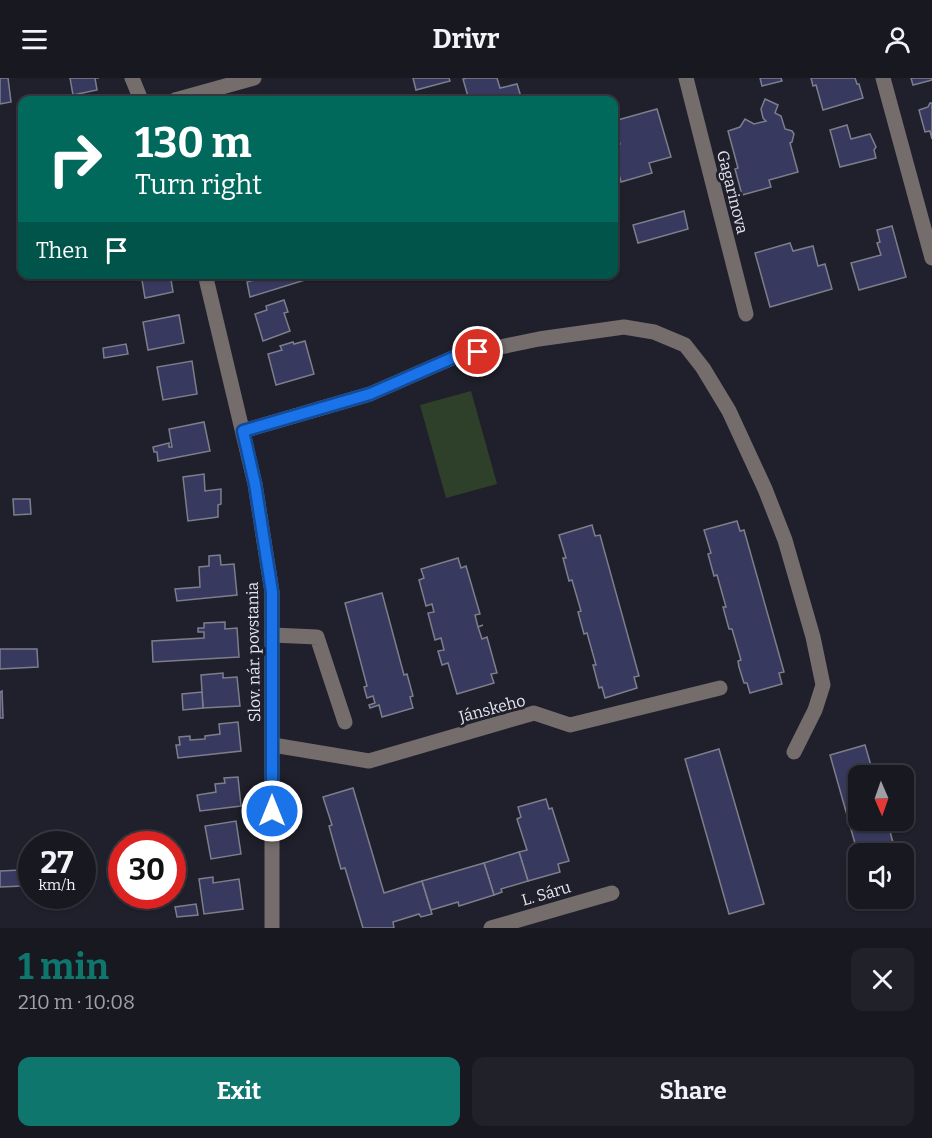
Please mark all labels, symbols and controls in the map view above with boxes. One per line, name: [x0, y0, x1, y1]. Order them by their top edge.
icon: menu: [18, 23, 51, 56]
text: Drivr: [433, 23, 499, 55]
icon: person: [881, 23, 914, 56]
text: 130 m: [135, 118, 252, 168]
icon: right: [36, 120, 114, 198]
street label: Gagarinova: [713, 148, 752, 236]
text: Turn right: [135, 169, 262, 201]
icon: arrive: [100, 234, 133, 267]
text: Then: [36, 237, 88, 264]
pin: [452, 326, 503, 377]
icon: arrive: [461, 335, 494, 368]
street label: Slov. nár. povstania: [243, 581, 264, 722]
street label: Jánskeho: [456, 691, 527, 727]
north arrow: [848, 765, 914, 831]
map controls: [848, 765, 914, 909]
position arrow: [240, 779, 304, 843]
speed limit sign: 30: [108, 831, 186, 909]
button: sound: [848, 843, 914, 909]
text: 27: [41, 845, 73, 881]
text: km/h: [38, 876, 76, 894]
street label: L. Sáru: [519, 877, 573, 910]
text: 1 min: [18, 945, 109, 989]
button: close: [851, 948, 914, 1011]
text: 210 m · 10:08: [18, 990, 135, 1014]
button: Exit: [18, 1057, 460, 1126]
button: Share: [472, 1057, 914, 1126]

